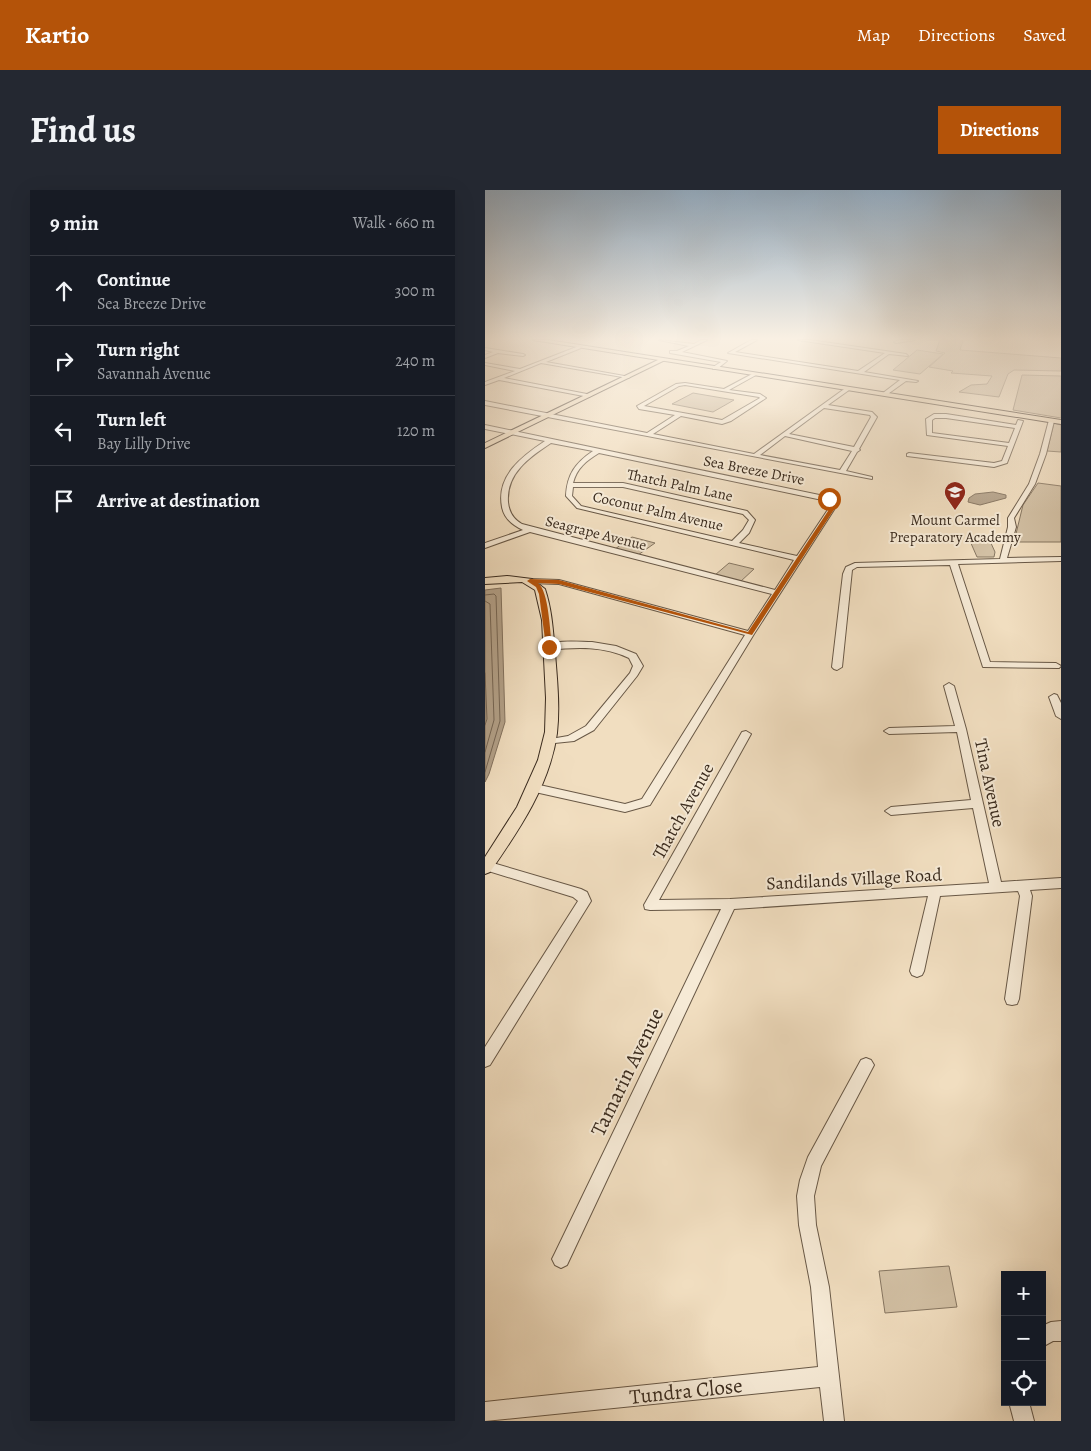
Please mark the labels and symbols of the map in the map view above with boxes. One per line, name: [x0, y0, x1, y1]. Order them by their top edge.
street label: Sea Breeze Drive: [702, 450, 806, 490]
street label: Thatch Palm Lane: [625, 464, 735, 506]
school or university icon: Mount Carmel Preparatory Academy: [943, 480, 967, 511]
street label: Coconut Palm Avenue: [591, 486, 725, 536]
route start: [818, 488, 841, 511]
place label: Mount Carmel Preparatory Academy: [889, 510, 1021, 547]
street label: Seagrape Avenue: [543, 511, 649, 555]
route end: [538, 636, 561, 659]
street label: Tina Avenue: [969, 737, 1011, 829]
street label: Thatch Avenue: [647, 759, 719, 863]
street label: Sandilands Village Road: [766, 862, 943, 896]
street label: Tamarin Avenue: [584, 1003, 670, 1141]
street label: Tundra Close: [628, 1371, 744, 1411]

